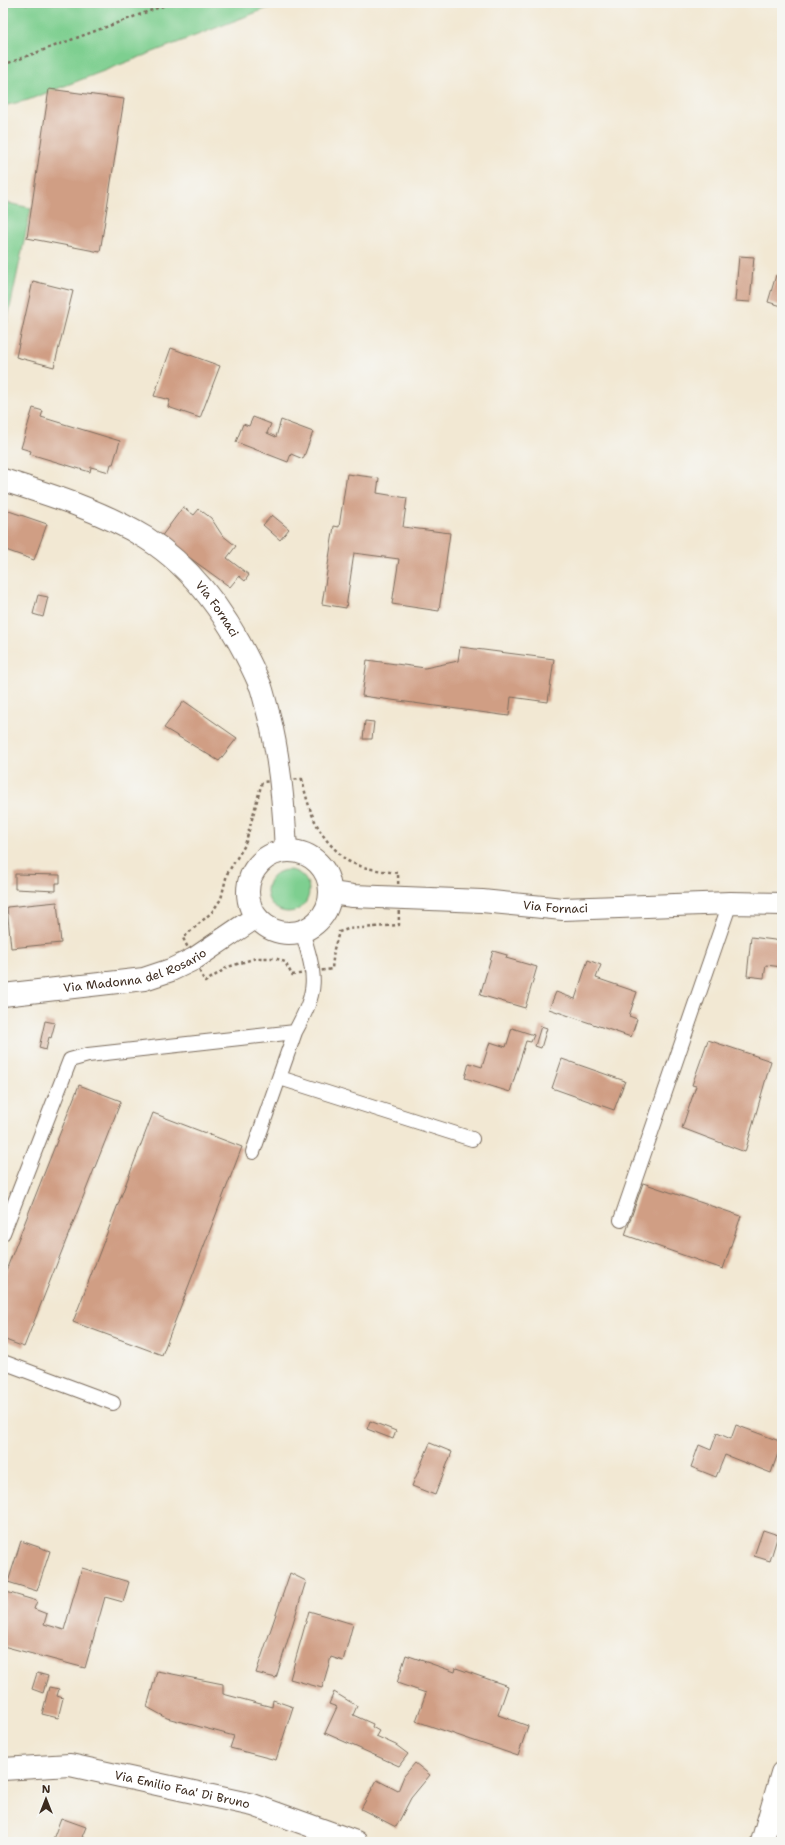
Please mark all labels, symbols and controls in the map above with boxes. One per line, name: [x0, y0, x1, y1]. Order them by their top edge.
street label: Via Fornaci: [192, 578, 242, 640]
street label: Via Fornaci: [522, 897, 588, 917]
street label: Via Madonna del Rosario: [62, 945, 210, 996]
street label: Via Emilio Faa' Di Bruno: [113, 1767, 251, 1812]
north arrow: [26, 1779, 66, 1819]
text: N: [42, 1782, 51, 1797]

